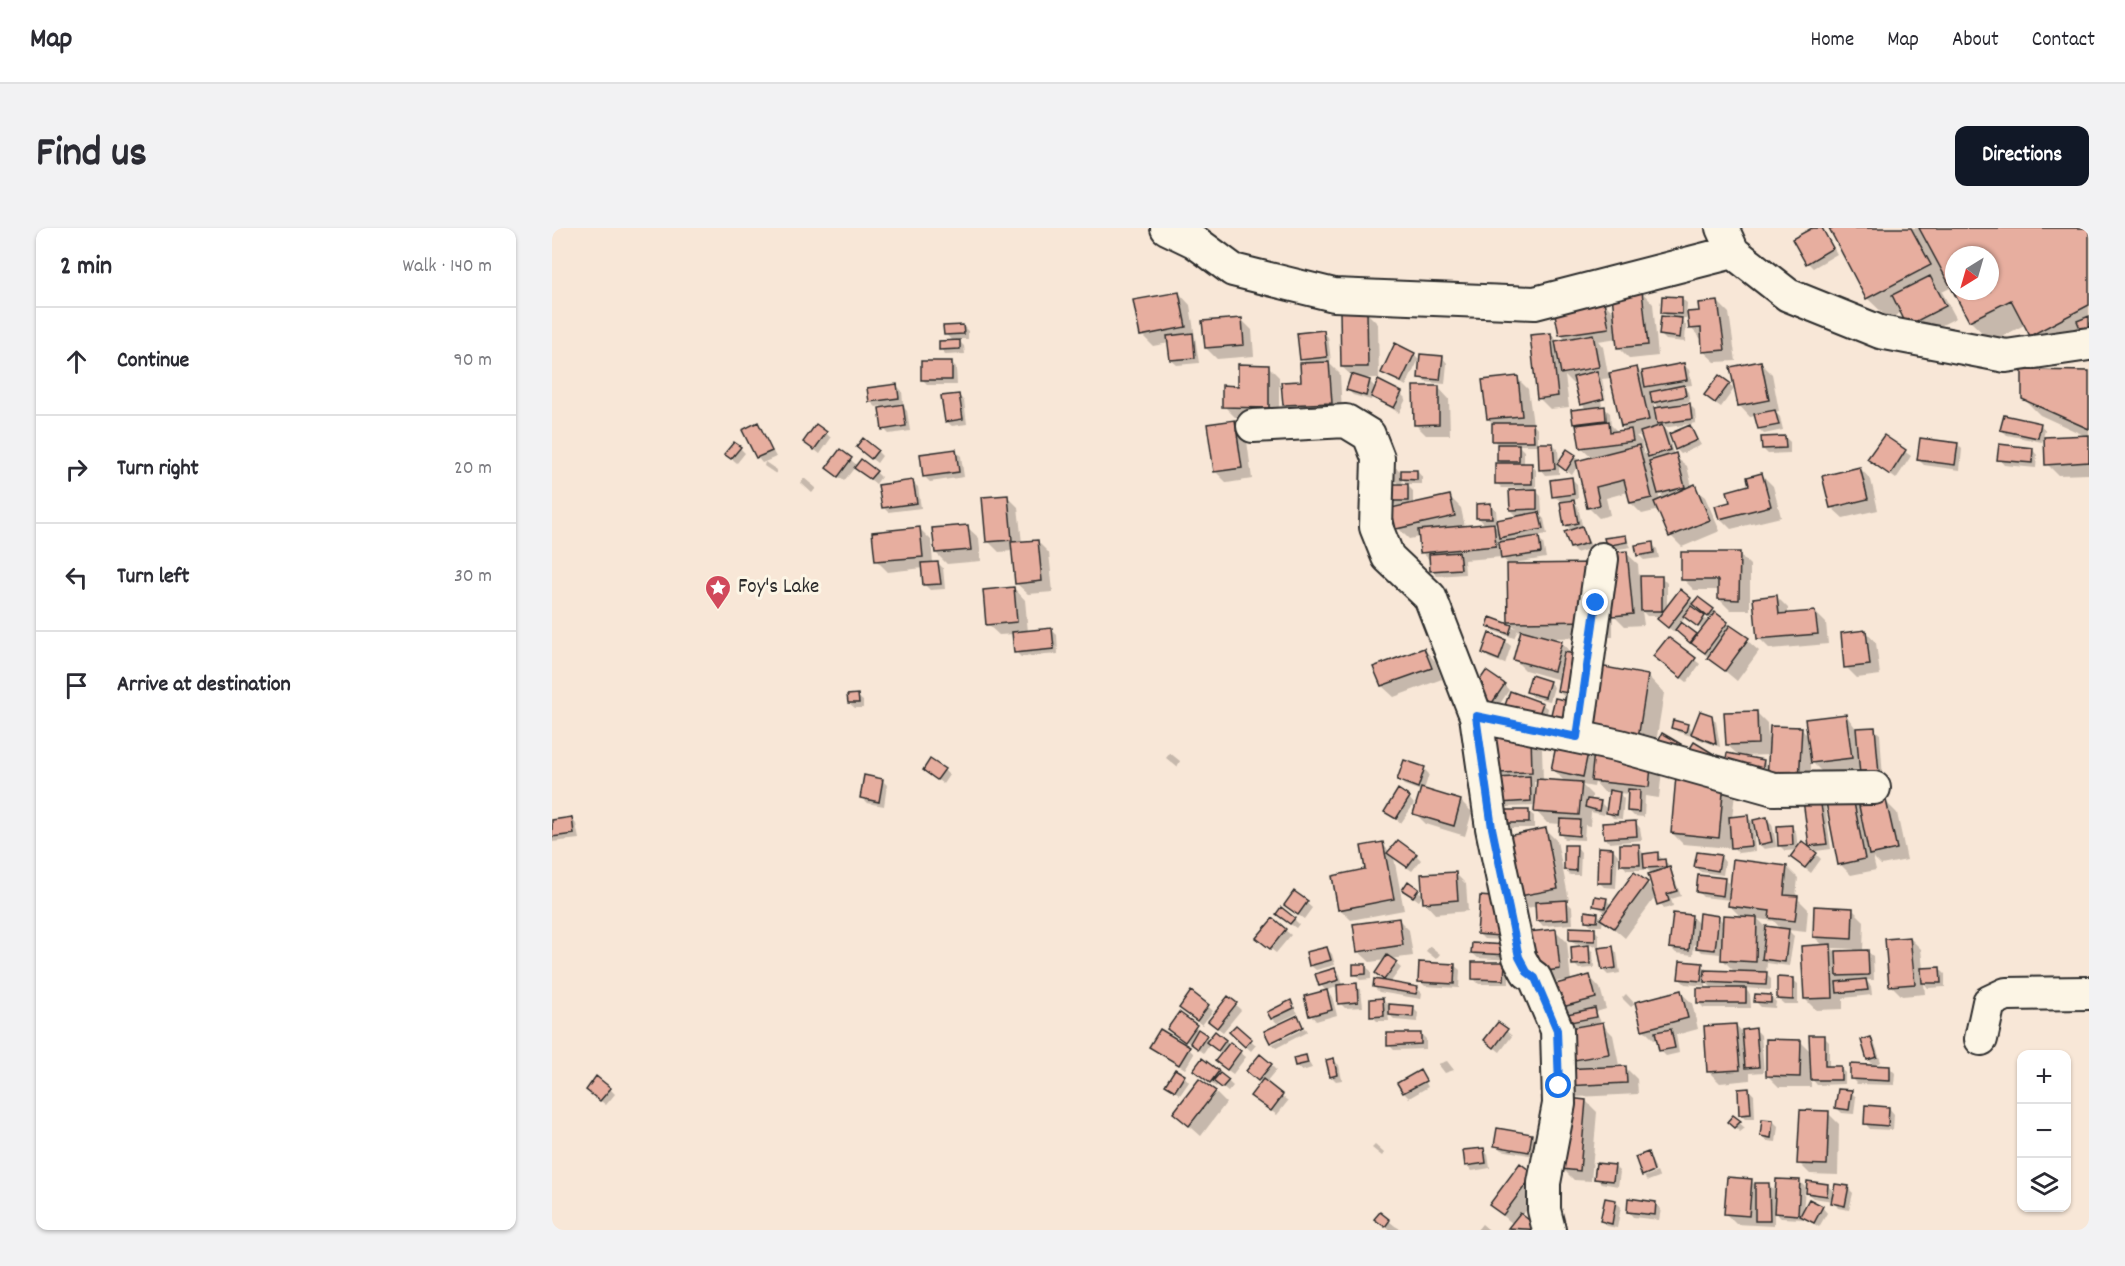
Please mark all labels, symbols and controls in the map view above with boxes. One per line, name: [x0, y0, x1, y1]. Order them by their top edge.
text: Map: [30, 21, 72, 61]
text: Home: [1810, 26, 1854, 56]
text: Map: [1887, 26, 1919, 56]
text: About: [1952, 26, 1999, 56]
text: Contact: [2032, 26, 2095, 56]
text: Find us: [36, 126, 147, 186]
button: Directions: [1955, 126, 2089, 186]
north arrow: [1945, 246, 1999, 300]
text: 2 min: [60, 249, 112, 286]
text: Walk · 140 m: [403, 253, 492, 281]
icon: ahead: [60, 345, 93, 378]
text: Continue: [117, 346, 189, 377]
text: 90 m: [454, 347, 492, 375]
icon: right: [60, 453, 93, 486]
text: Turn right: [117, 454, 199, 485]
text: 20 m: [454, 455, 492, 483]
icon: left: [60, 561, 93, 594]
text: Turn left: [117, 562, 189, 593]
text: 30 m: [454, 563, 492, 591]
place icon: Foy's Lake: [703, 573, 733, 611]
place label: Foy's Lake: [738, 573, 819, 603]
route end: [1582, 589, 1608, 615]
icon: arrive: [60, 669, 93, 702]
text: Arrive at destination: [117, 670, 291, 701]
map controls: [2017, 1050, 2071, 1212]
button: +: [2017, 1050, 2071, 1104]
route start: [1545, 1072, 1571, 1098]
button: −: [2017, 1104, 2071, 1158]
button: layers: [2017, 1158, 2071, 1212]

